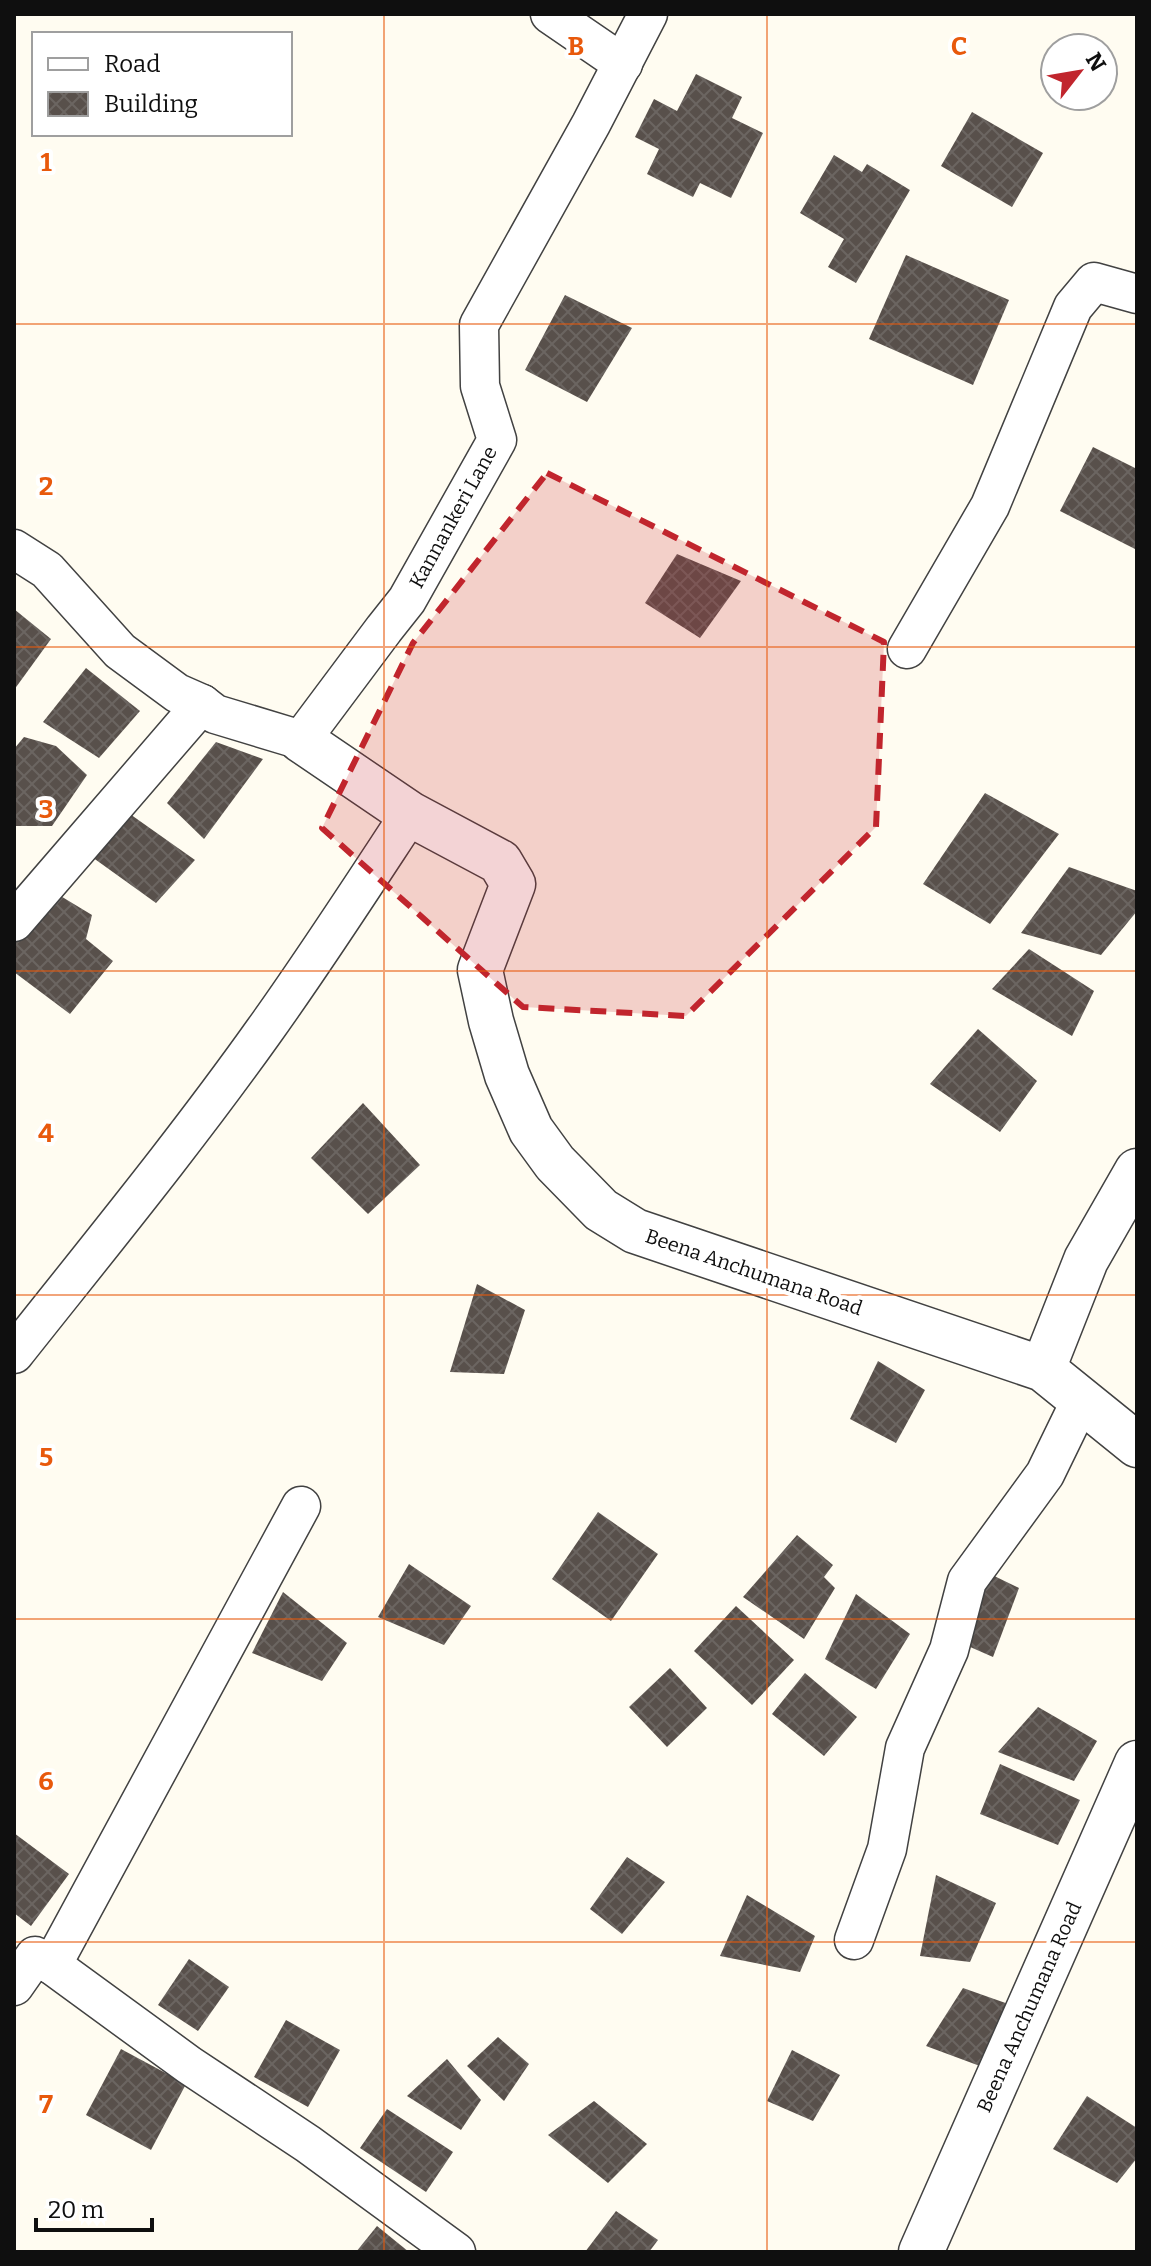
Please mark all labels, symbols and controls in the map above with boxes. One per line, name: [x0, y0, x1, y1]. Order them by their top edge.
text: B: [568, 31, 584, 62]
text: C: [951, 31, 967, 62]
legend: [32, 32, 292, 136]
north arrow: [1039, 32, 1119, 112]
text: N: [1080, 48, 1112, 76]
text: Road: [104, 50, 160, 78]
text: Building: [104, 90, 198, 118]
text: 1: [40, 147, 52, 178]
street label: Kannankeri Lane: [404, 442, 502, 592]
text: 2: [39, 471, 53, 502]
text: 3: [39, 794, 53, 825]
text: 4: [38, 1118, 54, 1149]
street label: Beena Anchumana Road: [642, 1224, 866, 1320]
text: 5: [39, 1442, 53, 1473]
text: 6: [38, 1766, 54, 1797]
street label: Beena Anchumana Road: [972, 1898, 1086, 2116]
text: 7: [39, 2089, 53, 2120]
scale bar: [36, 2182, 152, 2232]
text: 20 m: [48, 2196, 104, 2224]

